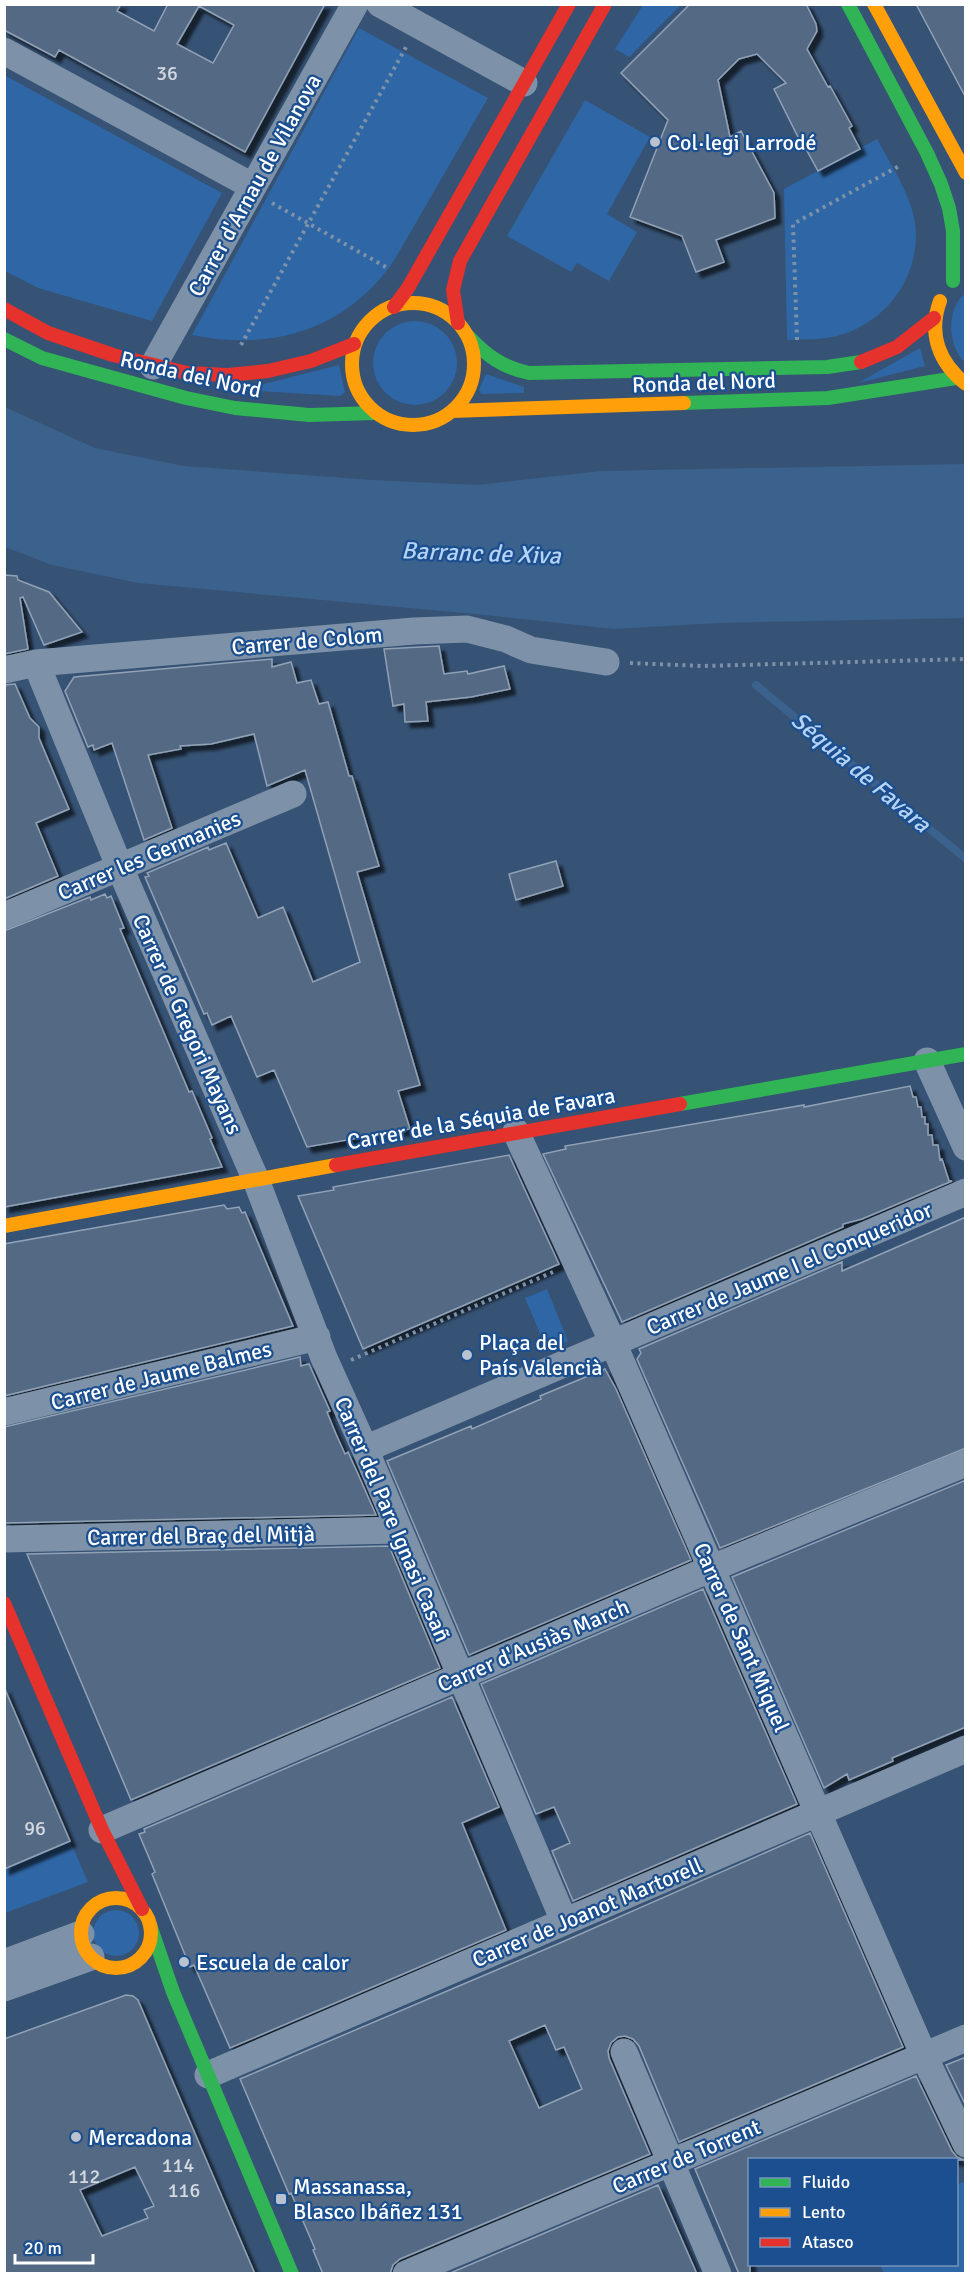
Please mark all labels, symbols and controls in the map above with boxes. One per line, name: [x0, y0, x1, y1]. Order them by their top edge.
house number: 36: [156, 61, 178, 86]
street label: Carrer d'Arnau de Vilanova: [182, 69, 327, 301]
place label: Col·legi Larrodé: [667, 129, 817, 156]
marker: Col·legi Larrodé: [648, 135, 662, 149]
street label: Ronda del Nord: [118, 345, 264, 404]
street label: Ronda del Nord: [632, 366, 776, 399]
water label: Barranc de Xiva: [401, 535, 562, 571]
street label: Carrer de Colom: [231, 620, 384, 661]
water label: Séquia de Favara: [785, 705, 937, 839]
street label: Carrer les Germanies: [54, 805, 245, 906]
street label: Carrer de Gregori Mayans: [127, 910, 248, 1138]
street label: Carrer de la Séquia de Favara: [345, 1082, 617, 1155]
street label: Carrer de Jaume I el Conqueridor: [642, 1196, 936, 1341]
place label: Plaça del País Valencià: [479, 1329, 603, 1381]
street label: Carrer de Jaume Balmes: [48, 1335, 274, 1416]
marker: Plaça del País Valencià: [460, 1348, 474, 1362]
street label: Carrer del Pare Ignasi Casañ: [329, 1393, 456, 1646]
street label: Carrer del Braç del Mitjà: [87, 1520, 315, 1551]
street label: Carrer de Sant Miquel: [688, 1538, 795, 1736]
street label: Carrer d'Ausiàs March: [433, 1593, 633, 1698]
house number: 96: [24, 1816, 46, 1841]
street label: Carrer de Joanot Martorell: [468, 1852, 706, 1973]
place label: Escuela de calor: [196, 1949, 349, 1976]
marker: Escuela de calor: [177, 1955, 191, 1969]
street label: Carrer de Torrent: [608, 2113, 765, 2200]
place label: Mercadona: [88, 2124, 192, 2151]
marker: Mercadona: [69, 2130, 83, 2144]
house number: 114: [162, 2153, 194, 2178]
legend: [748, 2158, 958, 2266]
house number: 112: [68, 2164, 100, 2189]
text: Fluido: [802, 2171, 850, 2193]
place label: Massanassa, Blasco Ibáñez 131: [293, 2173, 463, 2225]
house number: 116: [168, 2178, 200, 2203]
marker: Massanassa, Blasco Ibáñez 131: [274, 2192, 288, 2206]
text: Lento: [802, 2201, 845, 2223]
scale bar: [15, 2227, 93, 2265]
text: Atasco: [802, 2231, 854, 2253]
text: 20 m: [24, 2237, 62, 2259]

